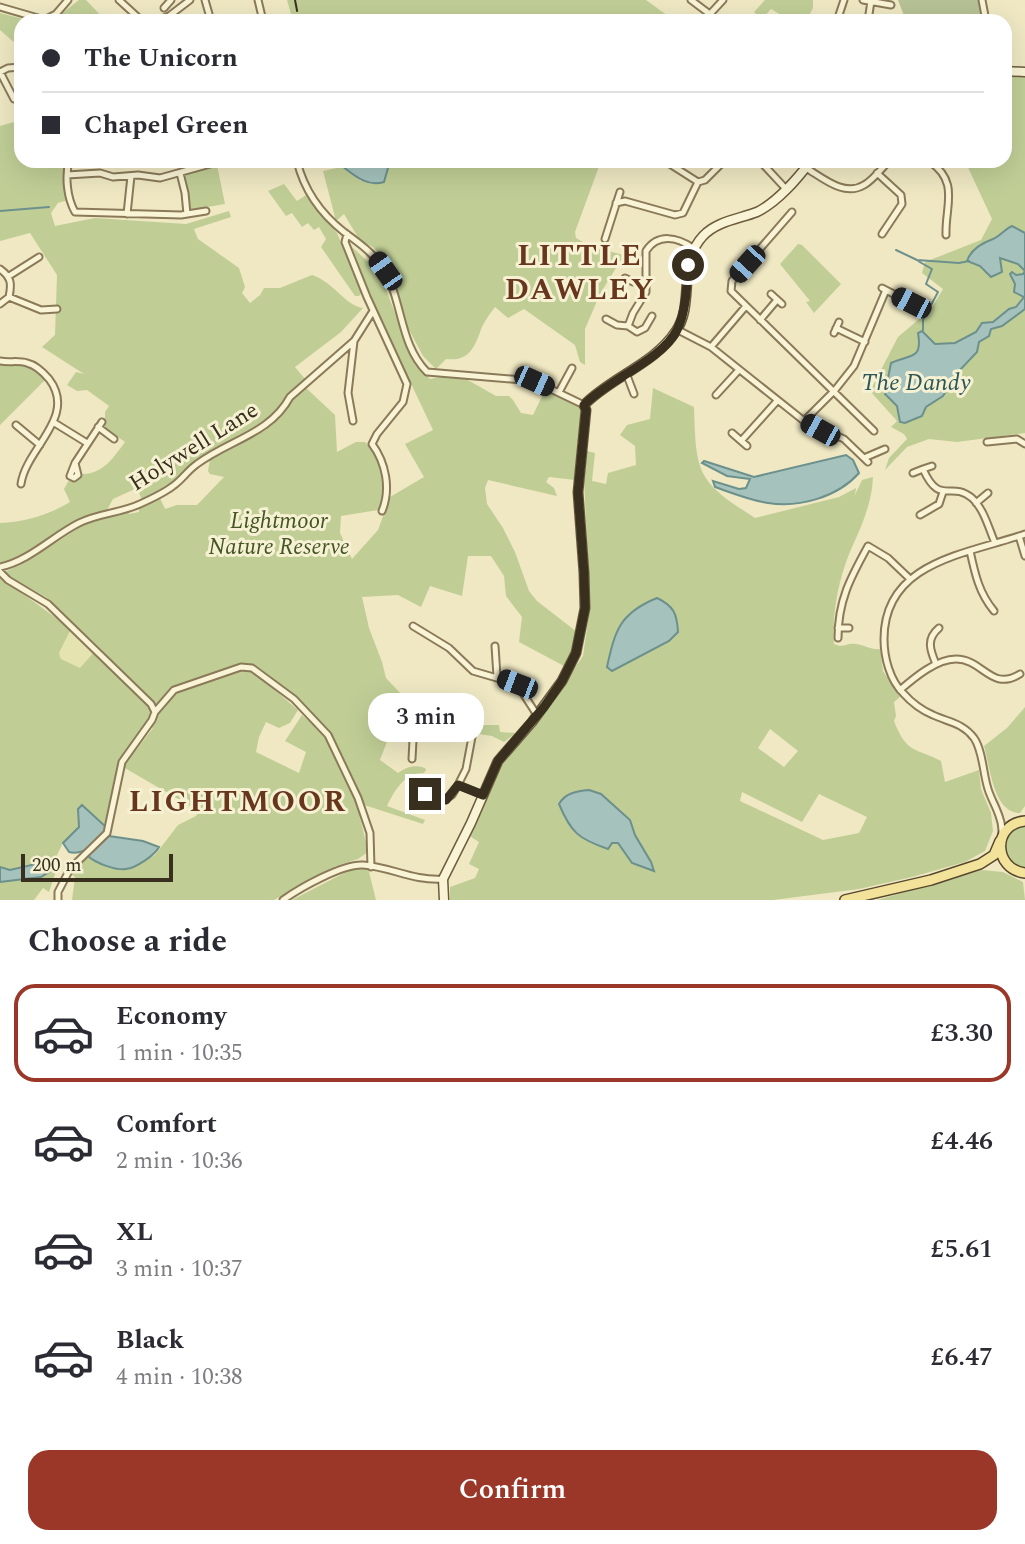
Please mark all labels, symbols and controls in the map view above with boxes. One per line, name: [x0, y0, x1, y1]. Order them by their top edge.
text: The Unicorn: [84, 38, 238, 78]
text: Chapel Green: [84, 105, 248, 145]
district label: LITTLE DAWLEY: [505, 233, 655, 313]
car: [726, 241, 769, 287]
car: [365, 248, 406, 294]
route start: [672, 249, 704, 281]
car: [888, 284, 935, 322]
car: [511, 363, 558, 399]
water label: The Dandy: [861, 365, 971, 401]
street label: Holywell Lane: [122, 393, 266, 501]
car: [797, 411, 844, 449]
park label: Lightmoor Nature Reserve: [208, 504, 350, 565]
car: [494, 667, 541, 701]
callout: 3 min: [367, 692, 483, 742]
text: 3 min: [396, 700, 456, 735]
route end: [409, 778, 441, 810]
district label: LIGHTMOOR: [129, 779, 347, 825]
scale bar: [21, 851, 173, 883]
text: 200 m: [32, 851, 82, 880]
text: Choose a ride: [28, 917, 227, 966]
text: Economy: [116, 996, 226, 1036]
icon: car: [32, 1002, 95, 1065]
text: £3.30: [930, 1013, 993, 1053]
text: 1 min · 10:35: [116, 1036, 243, 1071]
text: Comfort: [116, 1104, 217, 1144]
icon: car: [32, 1110, 95, 1173]
text: £4.46: [930, 1121, 993, 1161]
text: 2 min · 10:36: [116, 1144, 243, 1179]
text: XL: [116, 1212, 153, 1252]
icon: car: [32, 1218, 95, 1281]
text: £5.61: [930, 1229, 993, 1269]
text: 3 min · 10:37: [116, 1252, 243, 1287]
text: Black: [116, 1320, 184, 1360]
icon: car: [32, 1326, 95, 1389]
text: £6.47: [930, 1337, 993, 1377]
text: 4 min · 10:38: [116, 1360, 243, 1395]
button: Confirm: [28, 1450, 997, 1530]

